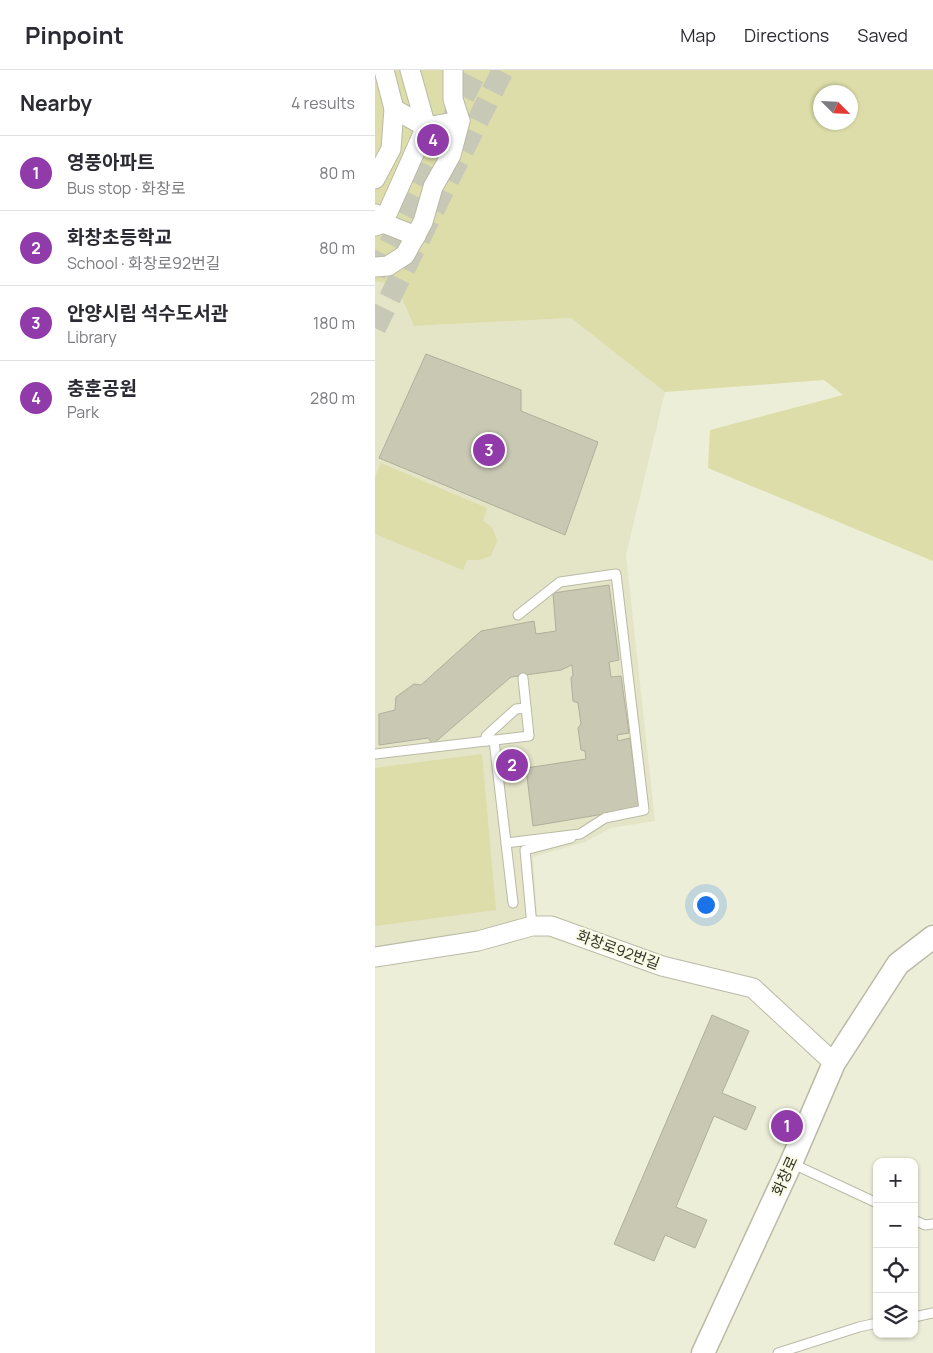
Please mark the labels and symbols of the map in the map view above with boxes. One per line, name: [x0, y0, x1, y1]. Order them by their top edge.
north arrow: [813, 85, 858, 130]
pin: 4: [417, 121, 449, 159]
pin: 3: [473, 431, 505, 469]
pin: 2: [496, 746, 528, 784]
your location: [693, 892, 719, 918]
street label: 화창로92번길: [574, 925, 663, 974]
pin: 1: [771, 1107, 803, 1145]
street label: 화창로: [767, 1153, 803, 1199]

